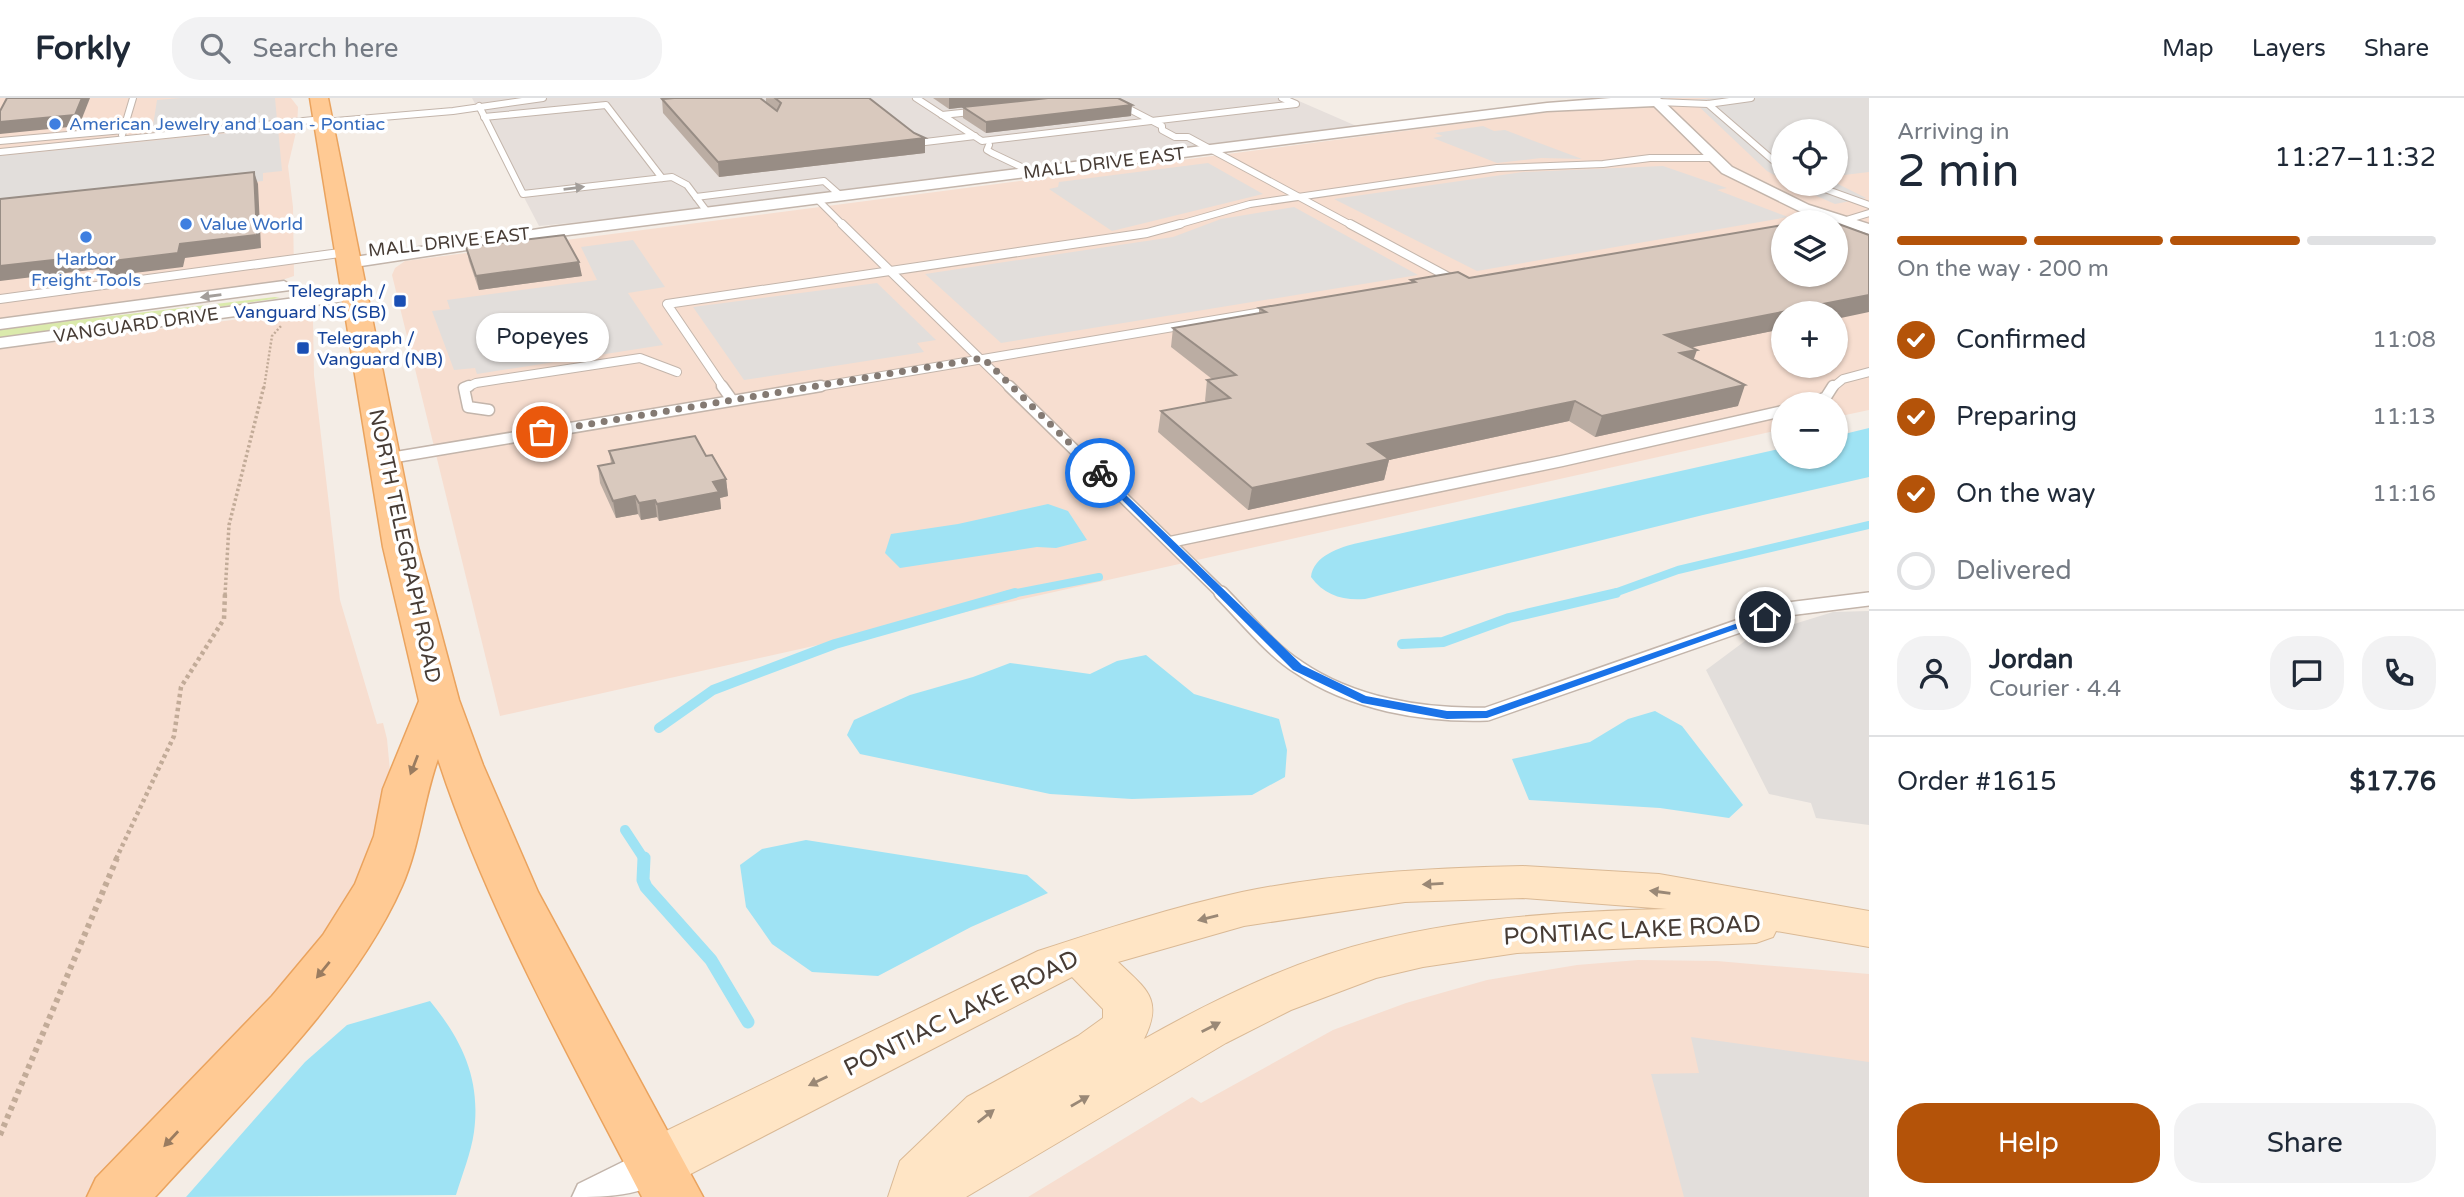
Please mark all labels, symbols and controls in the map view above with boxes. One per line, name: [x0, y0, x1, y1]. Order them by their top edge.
search box: [172, 17, 662, 80]
text: Forkly: [35, 29, 130, 68]
icon: search: [196, 29, 234, 67]
text: Search here: [252, 33, 399, 64]
text: Map: [2162, 34, 2214, 63]
text: Layers: [2252, 34, 2326, 63]
text: Share: [2364, 34, 2429, 63]
place label: American Jewelry and Loan - Pontiac: [69, 113, 385, 135]
marker: American Jewelry and Loan - Pontiac: [47, 116, 63, 132]
text: Arriving in: [1897, 118, 2010, 146]
map controls: [1771, 119, 1848, 469]
button: locate: [1771, 119, 1848, 196]
street label: MALL DRIVE EAST: [1022, 142, 1186, 184]
text: 11:27–11:32: [2275, 142, 2436, 173]
text: 2 min: [1897, 144, 2020, 199]
one-way arrow: [563, 183, 585, 194]
button: layers: [1771, 210, 1848, 287]
place label: Value World: [200, 213, 303, 235]
marker: Value World: [178, 216, 194, 232]
street label: MALL DRIVE EAST: [367, 223, 531, 261]
marker: Harbor Freight Tools: [78, 229, 94, 245]
place label: Harbor Freight Tools: [31, 248, 141, 291]
text: On the way · 200 m: [1897, 255, 2109, 283]
place label: Telegraph / Vanguard NS (SB): [234, 280, 386, 323]
one-way arrow: [199, 291, 221, 302]
marker: Telegraph / Vanguard NS (SB): [392, 293, 408, 309]
button: +: [1771, 301, 1848, 378]
street label: VANGUARD DRIVE: [52, 303, 220, 347]
callout: Popeyes: [476, 313, 608, 362]
icon: check: [1897, 321, 1935, 359]
text: Popeyes: [496, 323, 589, 351]
text: Confirmed: [1956, 324, 2086, 355]
text: 11:08: [2372, 326, 2436, 354]
place label: Telegraph / Vanguard (NB): [317, 327, 443, 370]
marker: Telegraph / Vanguard (NB): [295, 340, 311, 356]
button: −: [1771, 392, 1848, 469]
icon: check: [1897, 398, 1935, 436]
text: Preparing: [1956, 401, 2077, 432]
pin: [512, 402, 572, 462]
text: 11:13: [2372, 403, 2436, 431]
street label: NORTH TELEGRAPH ROAD: [363, 407, 446, 685]
icon: bag: [523, 413, 561, 451]
courier: [1065, 438, 1135, 508]
icon: bike: [1081, 454, 1119, 492]
icon: check: [1897, 475, 1935, 513]
text: On the way: [1956, 478, 2096, 509]
text: 11:16: [2372, 480, 2436, 508]
text: Delivered: [1956, 555, 2072, 586]
pin: [1735, 587, 1795, 647]
icon: home: [1746, 598, 1784, 636]
button: person: [1897, 636, 1971, 710]
button: chat: [2270, 636, 2344, 710]
button: phone: [2362, 636, 2436, 710]
text: Jordan: [1989, 644, 2073, 675]
text: Courier · 4.4: [1989, 675, 2121, 703]
one-way arrow: [409, 755, 420, 776]
text: Order #1615: [1897, 766, 2057, 797]
text: $17.76: [2349, 766, 2436, 797]
one-way arrow: [1421, 879, 1443, 890]
one-way arrow: [1649, 886, 1671, 897]
street label: PONTIAC LAKE ROAD: [1503, 909, 1762, 952]
one-way arrow: [1197, 912, 1219, 923]
street label: PONTIAC LAKE ROAD: [839, 944, 1083, 1083]
one-way arrow: [316, 961, 331, 979]
one-way arrow: [1201, 1021, 1221, 1032]
one-way arrow: [808, 1076, 828, 1087]
one-way arrow: [1071, 1095, 1090, 1107]
button: Help: [1897, 1103, 2160, 1183]
button: Share: [2174, 1103, 2436, 1183]
one-way arrow: [976, 1108, 994, 1123]
one-way arrow: [163, 1130, 179, 1148]

